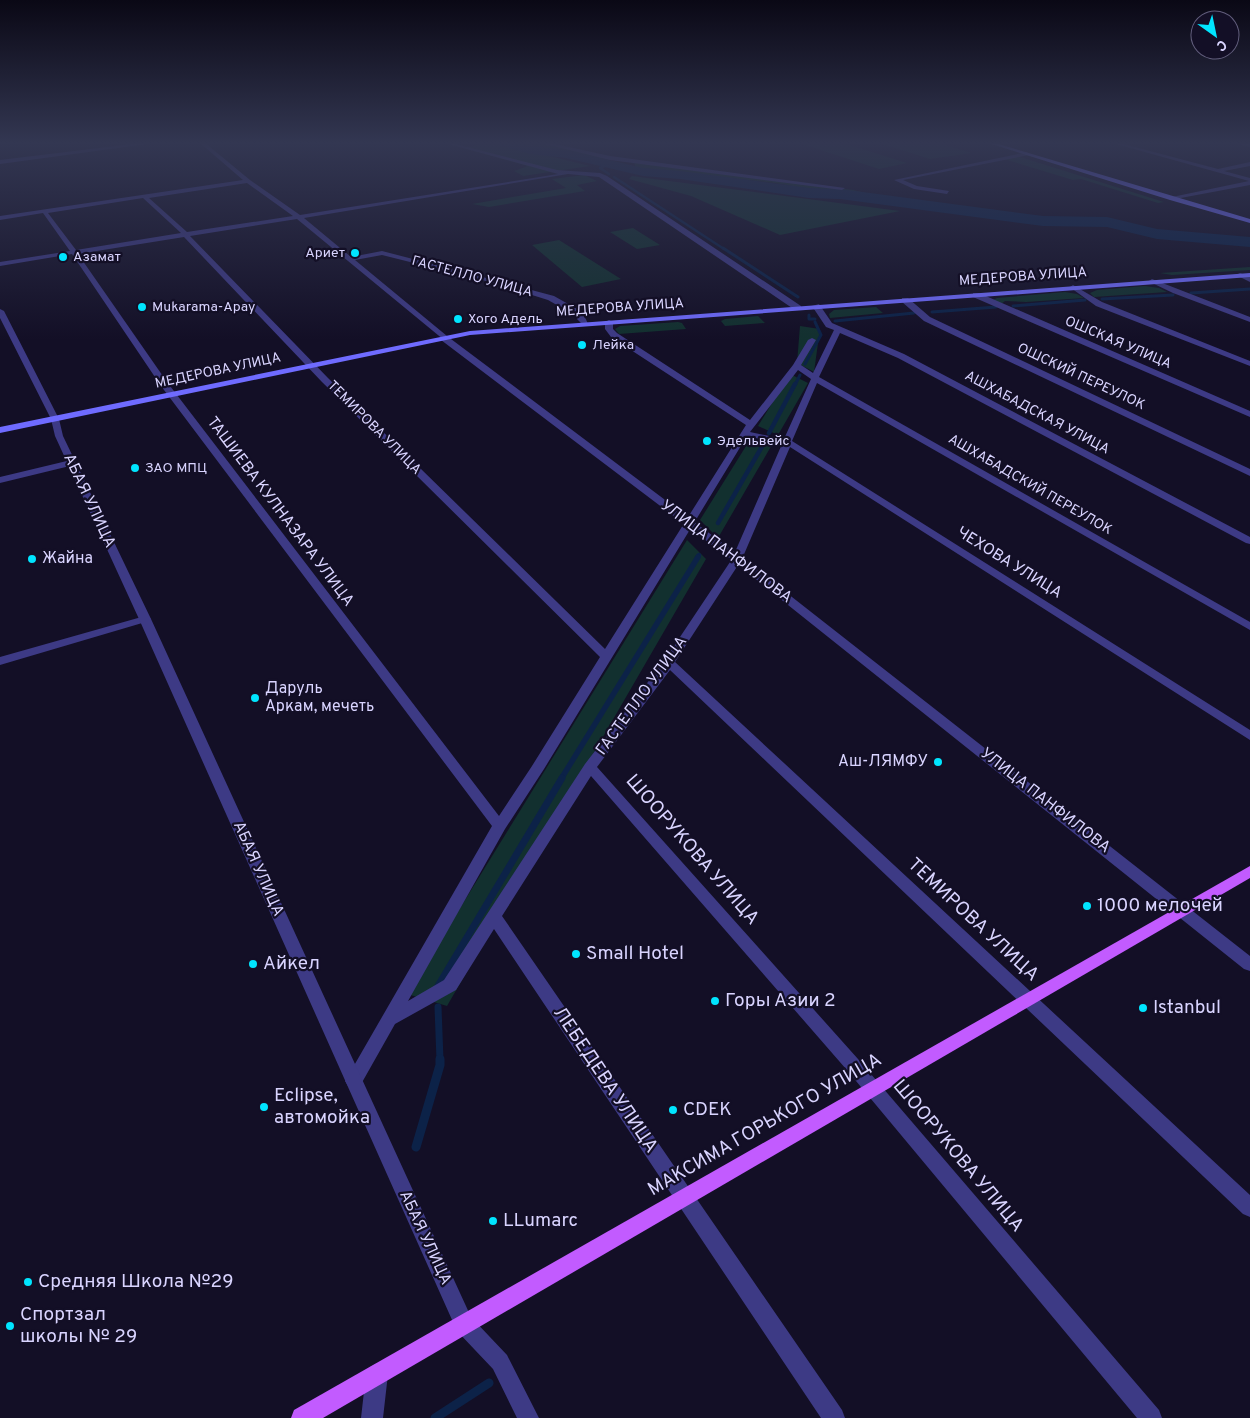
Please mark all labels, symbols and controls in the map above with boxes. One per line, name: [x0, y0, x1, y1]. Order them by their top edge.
north arrow: [1190, 10, 1240, 60]
text: С: [1213, 35, 1230, 54]
place label: Ариет: [305, 245, 345, 262]
marker: Ариет: [349, 247, 361, 259]
place label: Азамат: [73, 249, 121, 266]
marker: Азамат: [57, 251, 69, 263]
street label: ГАСТЕЛЛО УЛИЦА: [410, 253, 534, 301]
street label: МЕДЕРОВА УЛИЦА: [958, 264, 1088, 290]
street label: МЕДЕРОВА УЛИЦА: [555, 295, 685, 321]
place label: Mukarama-Apay: [152, 299, 256, 316]
marker: Mukarama-Apay: [136, 301, 148, 313]
place label: Хого Адель: [468, 311, 543, 328]
marker: Хого Адель: [452, 313, 464, 325]
street label: ОШСКАЯ УЛИЦА: [1062, 313, 1174, 373]
place label: Лейка: [592, 337, 634, 354]
marker: Лейка: [576, 339, 588, 351]
street label: ОШСКИЙ ПЕРЕУЛОК: [1014, 339, 1148, 414]
street label: МЕДЕРОВА УЛИЦА: [153, 349, 283, 393]
street label: АШХАБАДСКАЯ УЛИЦА: [962, 368, 1112, 458]
street label: ТЕМИРОВА УЛИЦА: [323, 377, 425, 479]
street label: ТАШИЕВА КУЛНАЗАРА УЛИЦА: [202, 413, 358, 611]
street label: АШХАБАДСКИЙ ПЕРЕУЛОК: [945, 430, 1115, 539]
place label: Эдельвейс: [717, 433, 790, 450]
marker: Эдельвейс: [701, 435, 713, 447]
street label: АБАЯ УЛИЦА: [58, 451, 120, 552]
place label: ЗАО МПЦ: [145, 460, 207, 477]
marker: ЗАО МПЦ: [129, 462, 141, 474]
street label: УЛИЦА ПАНФИЛОВА: [656, 496, 796, 608]
street label: ЧЕХОВА УЛИЦА: [952, 523, 1066, 604]
place label: Жайна: [42, 549, 93, 569]
marker: Жайна: [26, 553, 38, 565]
street label: ГАСТЕЛЛО УЛИЦА: [592, 632, 692, 760]
place label: Даруль Аркам, мечеть: [265, 679, 374, 717]
marker: Даруль Аркам, мечеть: [249, 692, 261, 704]
street label: УЛИЦА ПАНФИЛОВА: [976, 744, 1114, 858]
place label: Аш-ЛЯМФУ: [838, 752, 928, 772]
marker: Аш-ЛЯМФУ: [932, 756, 944, 768]
street label: ШООРУКОВА УЛИЦА: [620, 770, 764, 930]
street label: АБАЯ УЛИЦА: [228, 818, 288, 920]
street label: ТЕМИРОВА УЛИЦА: [902, 853, 1044, 987]
place label: 1000 мелочей: [1097, 894, 1223, 918]
marker: 1000 мелочей: [1081, 900, 1093, 912]
place label: Small Hotel: [586, 942, 684, 966]
marker: Small Hotel: [570, 948, 582, 960]
place label: Айкел: [263, 952, 320, 976]
marker: Айкел: [247, 958, 259, 970]
place label: Горы Азии 2: [725, 989, 836, 1013]
marker: Горы Азии 2: [709, 995, 721, 1007]
place label: Istanbul: [1153, 996, 1221, 1020]
street label: ЛЕБЕДЕВА УЛИЦА: [547, 1002, 663, 1158]
marker: Istanbul: [1137, 1002, 1149, 1014]
street label: МАКСИМА ГОРЬКОГО УЛИЦА: [644, 1048, 886, 1202]
street label: ШООРУКОВА УЛИЦА: [887, 1075, 1029, 1237]
place label: Eclipse, автомойка: [274, 1084, 370, 1130]
place label: CDEK: [683, 1098, 732, 1122]
marker: Eclipse, автомойка: [258, 1101, 270, 1113]
marker: CDEK: [667, 1104, 679, 1116]
street label: АБАЯ УЛИЦА: [394, 1188, 456, 1289]
place label: LLumarc: [503, 1209, 578, 1233]
marker: LLumarc: [487, 1215, 499, 1227]
place label: Средняя Школа №29: [38, 1270, 234, 1294]
marker: Средняя Школа №29: [22, 1276, 34, 1288]
place label: Спортзал школы № 29: [20, 1303, 137, 1349]
marker: Спортзал школы № 29: [4, 1320, 16, 1332]

